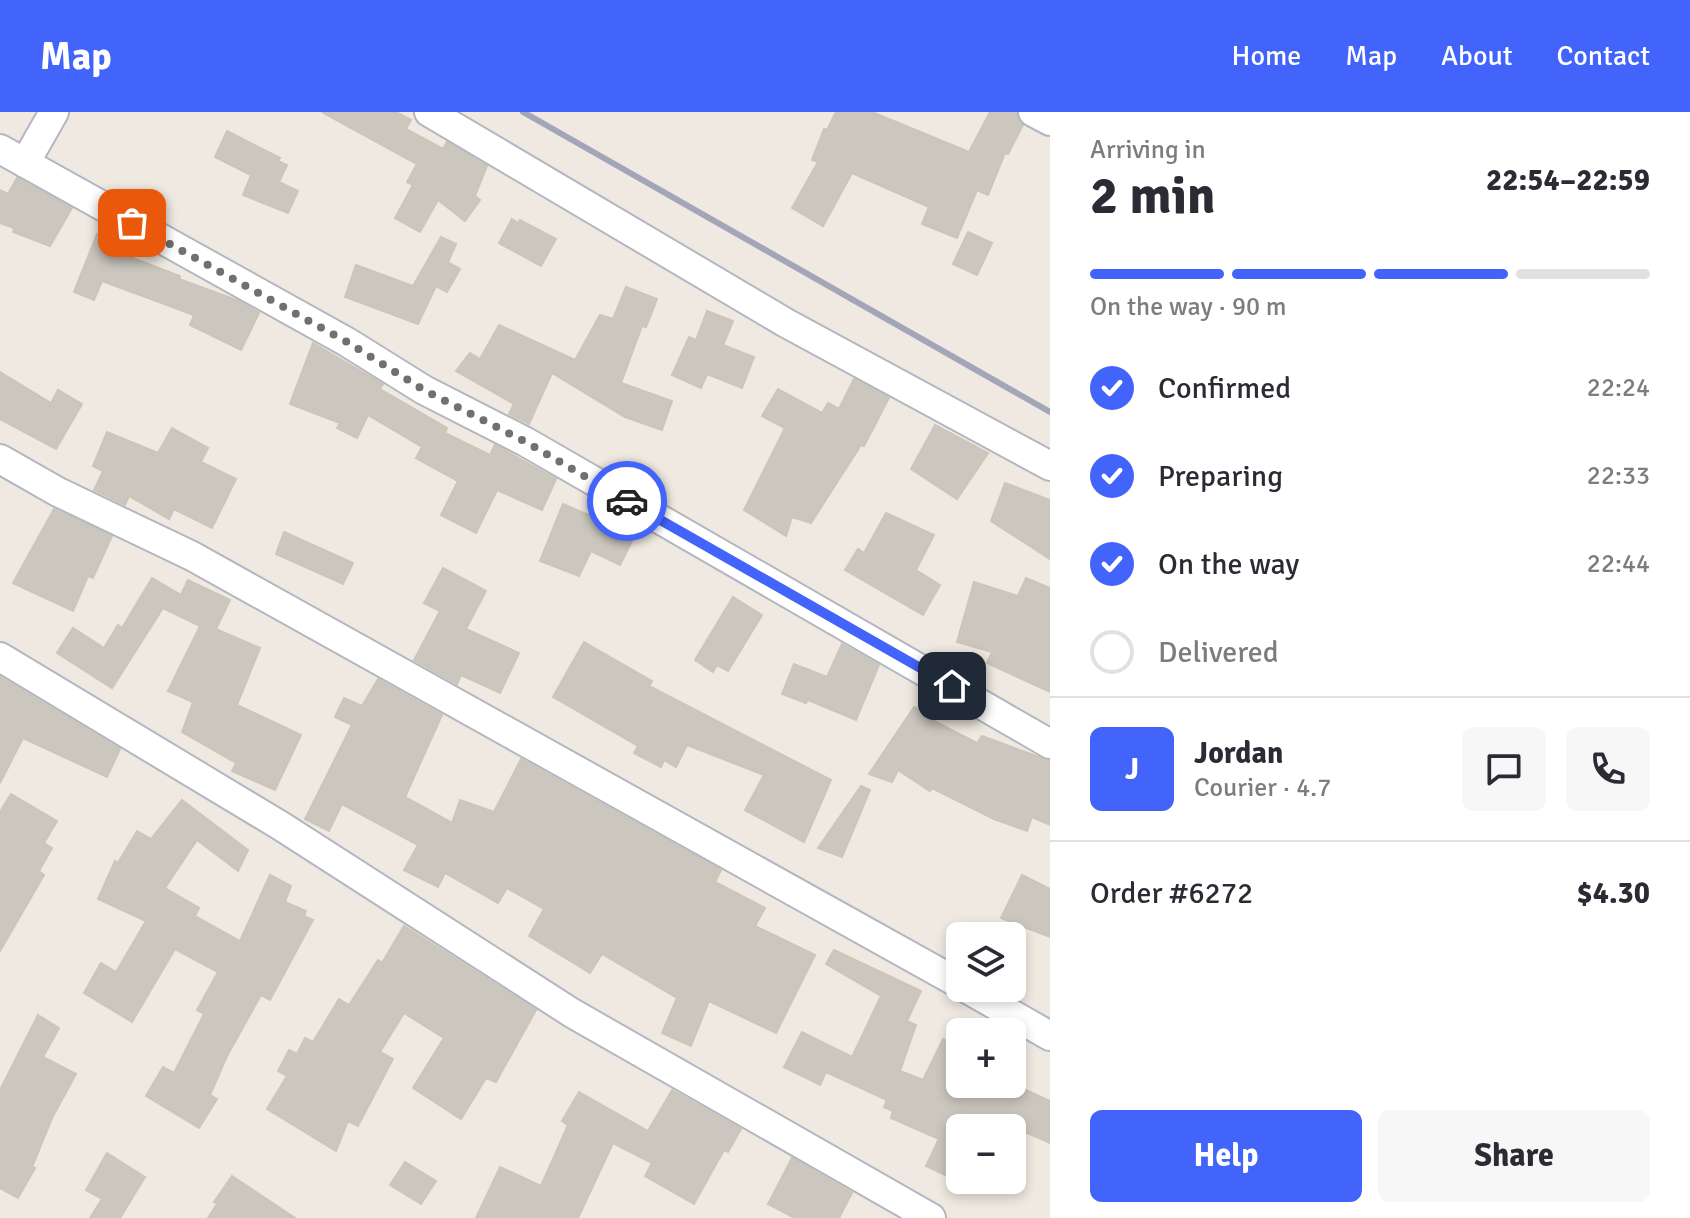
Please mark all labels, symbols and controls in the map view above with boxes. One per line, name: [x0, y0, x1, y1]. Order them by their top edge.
text: Map: [40, 33, 112, 80]
text: Home: [1232, 39, 1301, 73]
text: Map: [1345, 39, 1397, 73]
text: About: [1441, 39, 1513, 73]
text: Contact: [1557, 39, 1650, 73]
text: Arriving in: [1090, 134, 1206, 166]
text: 22:54–22:59: [1486, 162, 1650, 199]
text: 2 min: [1090, 164, 1216, 228]
pin: [98, 189, 166, 257]
icon: bag: [110, 201, 154, 245]
text: On the way · 90 m: [1090, 291, 1286, 323]
icon: check: [1090, 366, 1134, 410]
text: Confirmed: [1158, 370, 1291, 407]
text: 22:24: [1587, 372, 1650, 404]
icon: check: [1090, 454, 1134, 498]
text: Preparing: [1158, 458, 1283, 495]
text: 22:33: [1587, 460, 1650, 492]
courier: [587, 461, 667, 541]
icon: car: [605, 479, 649, 523]
icon: check: [1090, 542, 1134, 586]
text: On the way: [1158, 546, 1299, 583]
text: 22:44: [1587, 548, 1650, 580]
text: Delivered: [1158, 634, 1279, 671]
pin: [918, 652, 986, 720]
icon: home: [930, 664, 974, 708]
button: chat: [1462, 727, 1546, 811]
button: phone: [1566, 727, 1650, 811]
text: Jordan: [1194, 735, 1283, 772]
text: J: [1125, 751, 1139, 788]
text: Courier · 4.7: [1194, 772, 1331, 804]
text: Order #6272: [1090, 875, 1253, 912]
text: $4.30: [1577, 875, 1650, 912]
map controls: [946, 922, 1026, 1194]
button: layers: [946, 922, 1026, 1002]
button: +: [946, 1018, 1026, 1098]
button: Help: [1090, 1110, 1362, 1202]
button: Share: [1378, 1110, 1650, 1202]
button: −: [946, 1114, 1026, 1194]

